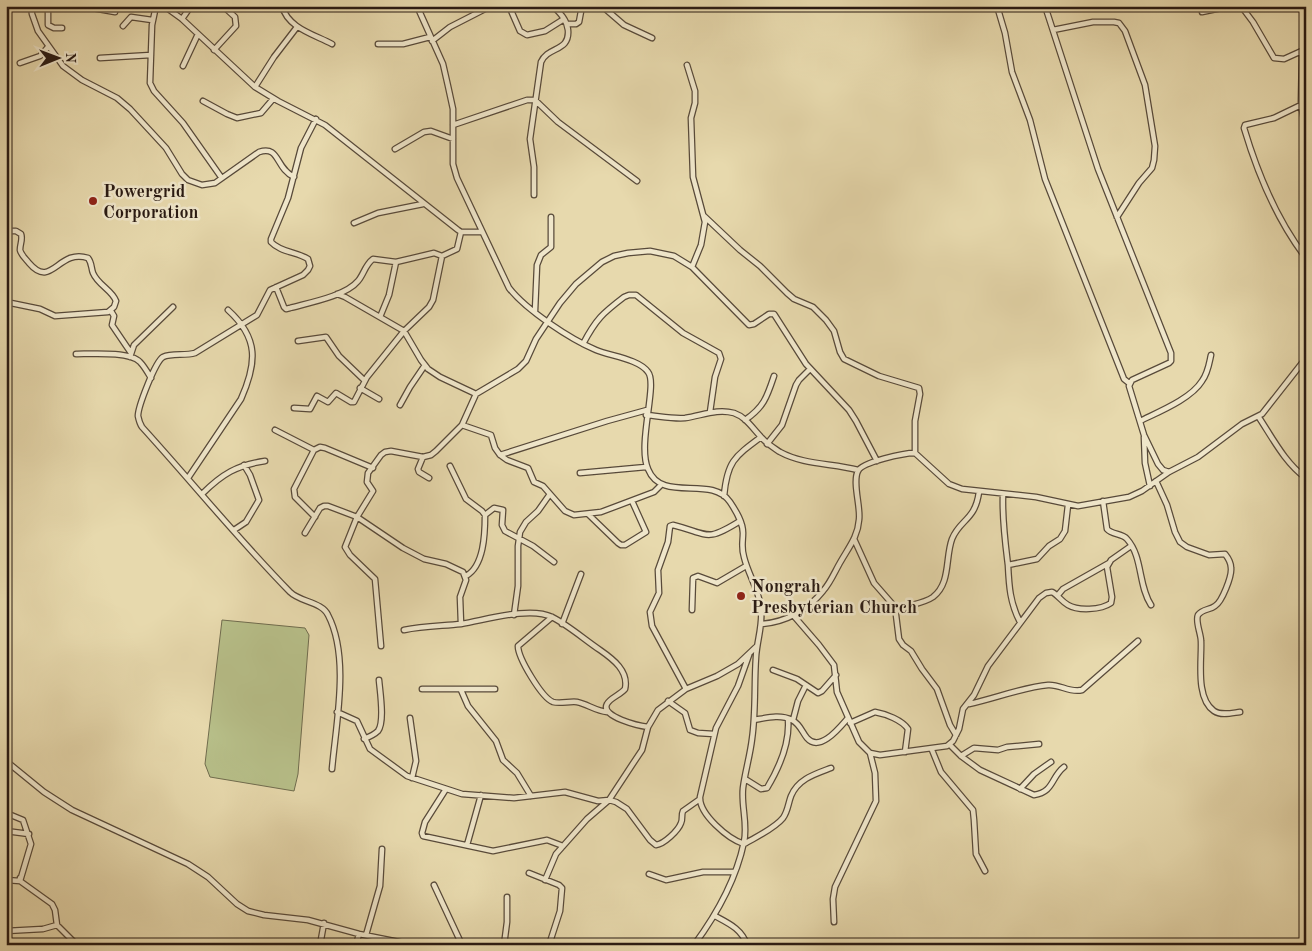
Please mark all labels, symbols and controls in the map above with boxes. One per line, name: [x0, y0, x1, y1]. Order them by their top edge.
north arrow: [32, 32, 82, 82]
text: N: [63, 52, 77, 64]
place label: Powergrid Corporation: [103, 183, 199, 222]
marker: Powergrid Corporation: [87, 195, 99, 207]
place label: Nongrah Presbyterian Church: [751, 578, 917, 617]
marker: Nongrah Presbyterian Church: [735, 590, 747, 602]

